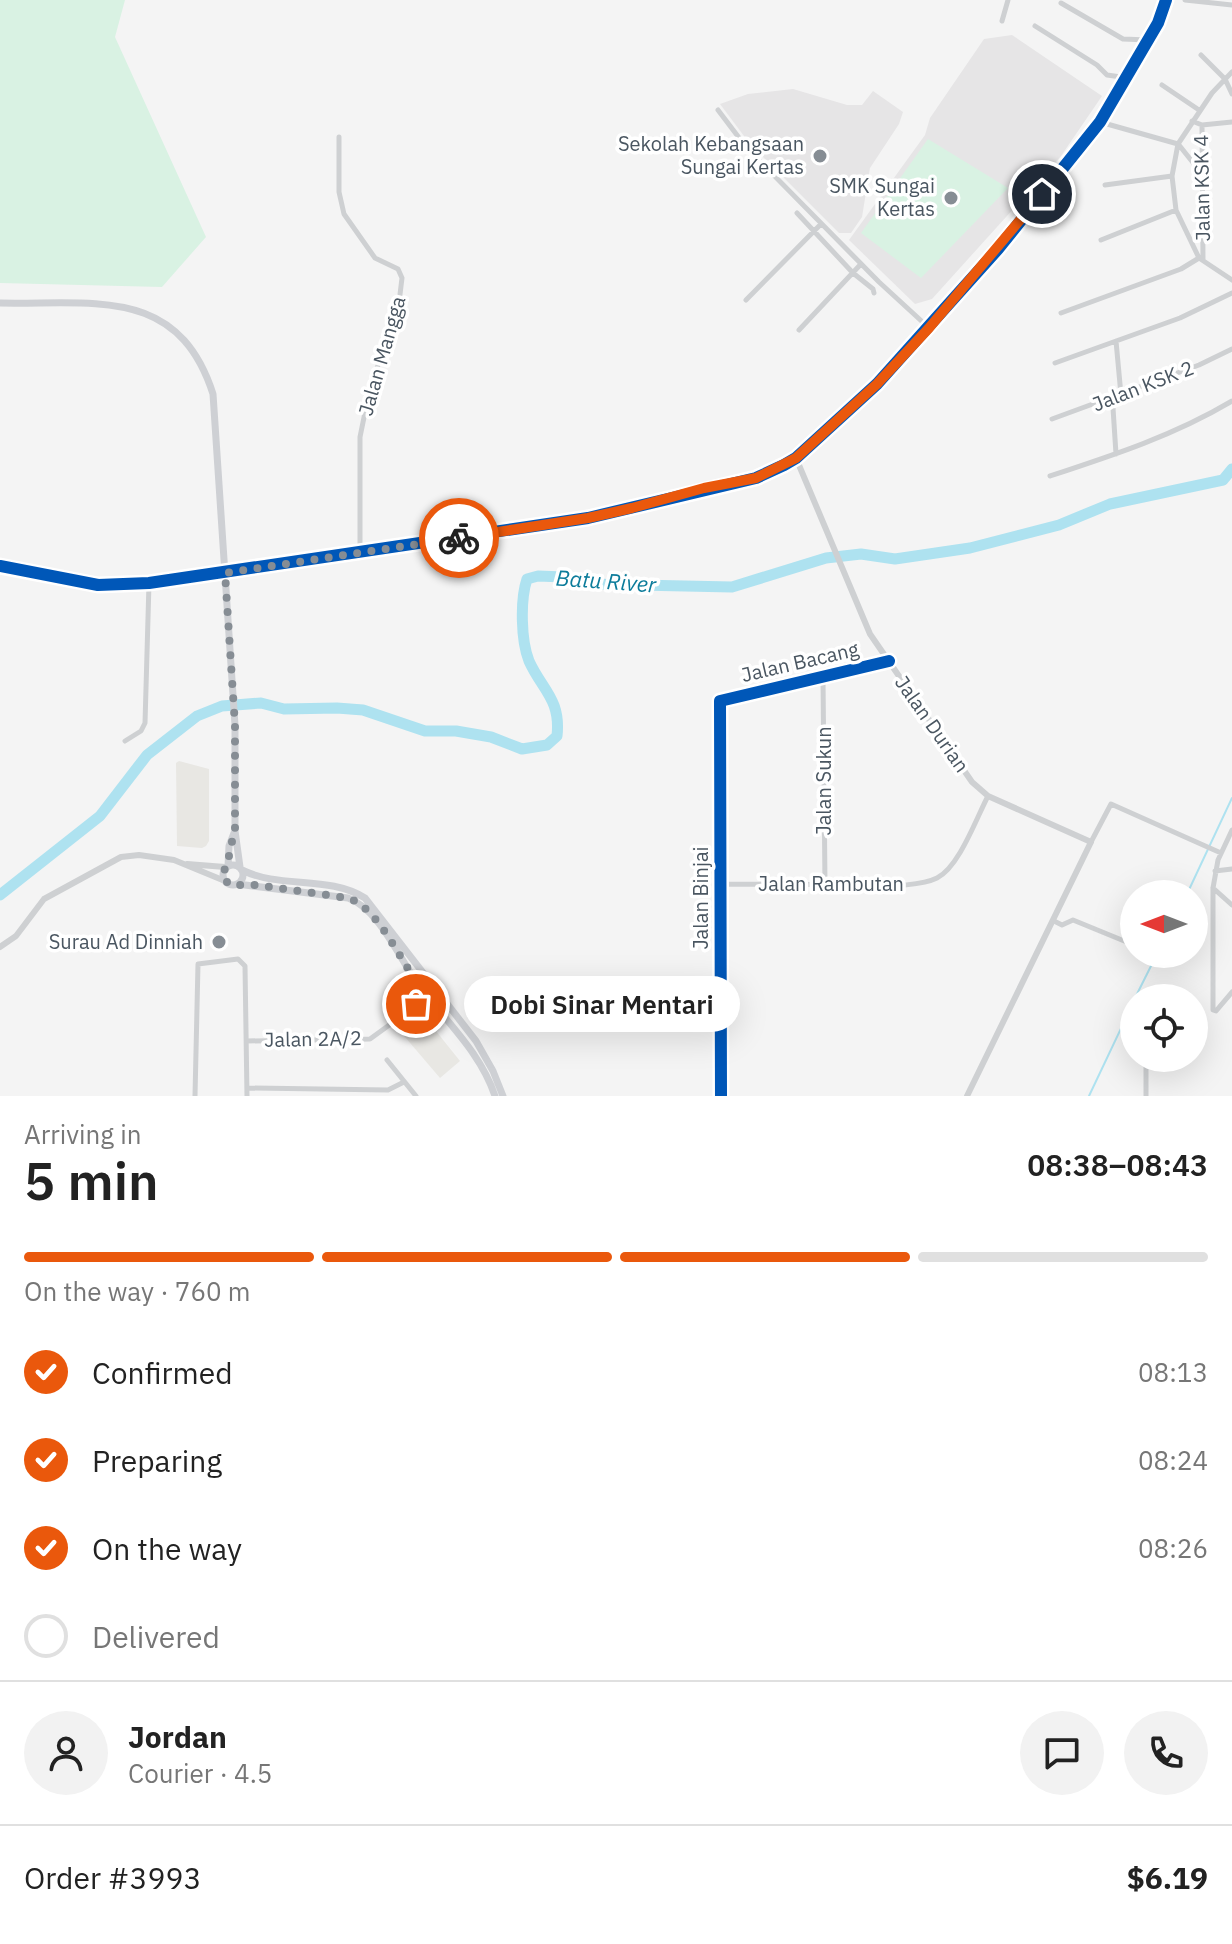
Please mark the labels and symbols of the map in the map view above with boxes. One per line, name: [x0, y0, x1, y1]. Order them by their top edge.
place label: Sekolah Kebangsaan Sungai Kertas: [618, 130, 804, 180]
street label: Jalan KSK 4: [1187, 134, 1216, 242]
marker: Sekolah Kebangsaan Sungai Kertas: [811, 147, 829, 165]
pin: [1008, 160, 1076, 228]
place label: SMK Sungai Kertas: [829, 172, 935, 222]
marker: SMK Sungai Kertas: [942, 189, 960, 207]
street label: Jalan Mangga: [352, 293, 412, 419]
street label: Jalan KSK 2: [1088, 354, 1197, 417]
courier: [419, 498, 499, 578]
water label: Batu River: [555, 563, 658, 599]
street label: Jalan Bacang: [739, 635, 862, 688]
street label: Jalan Durian: [889, 670, 976, 777]
street label: Jalan Sukun: [810, 726, 837, 836]
street label: Jalan Binjai: [687, 846, 714, 950]
street label: Jalan Rambutan: [758, 870, 904, 897]
north arrow: [1120, 880, 1208, 968]
place label: Surau Ad Dinniah: [49, 928, 203, 955]
marker: Surau Ad Dinniah: [210, 933, 228, 951]
pin: [382, 970, 450, 1038]
callout: Dobi Sinar Mentari: [464, 976, 740, 1032]
street label: Jalan 2A/2: [264, 1024, 362, 1053]

